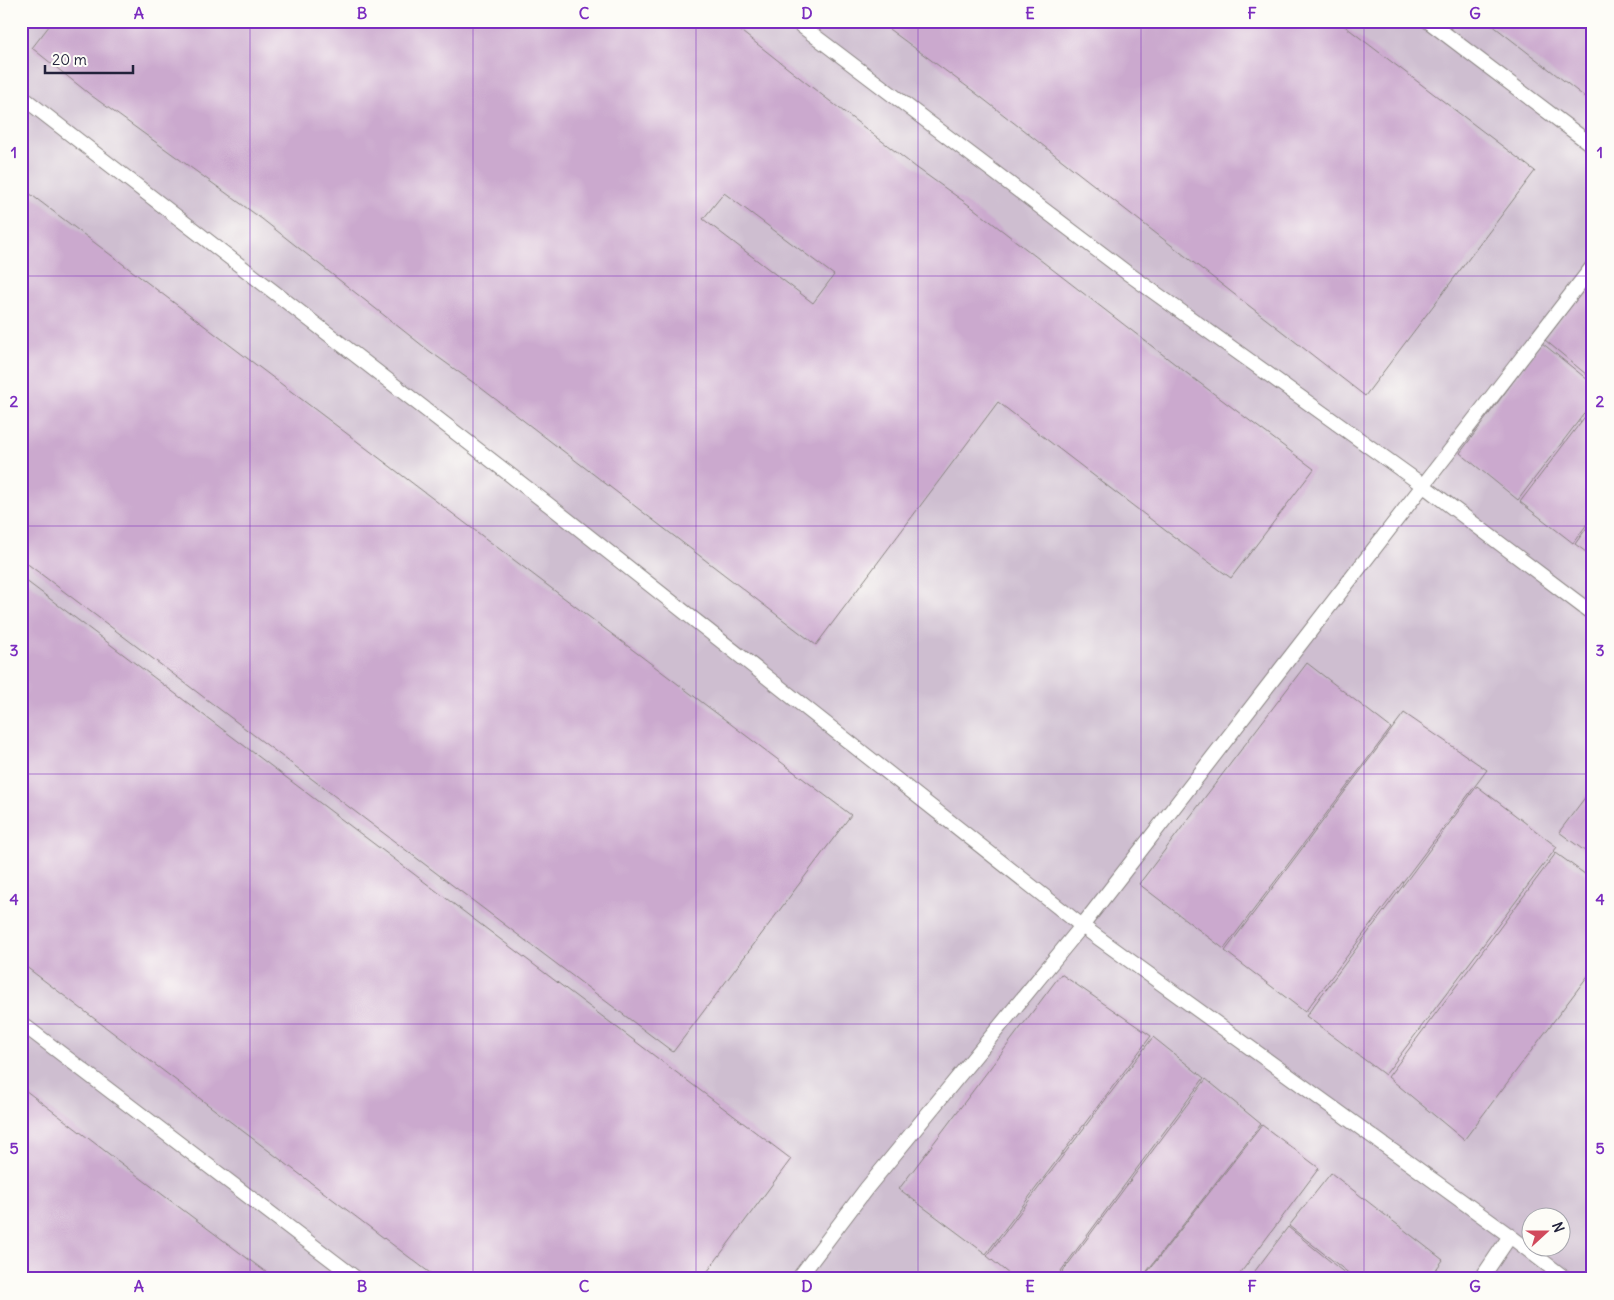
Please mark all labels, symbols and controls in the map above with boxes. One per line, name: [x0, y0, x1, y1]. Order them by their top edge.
text: A: [134, 3, 144, 23]
text: B: [357, 3, 368, 23]
text: C: [579, 3, 590, 23]
text: D: [801, 3, 813, 23]
text: E: [1025, 3, 1035, 23]
text: F: [1247, 3, 1257, 23]
text: G: [1469, 3, 1481, 23]
scale bar: [45, 42, 132, 74]
text: 20 m: [52, 50, 87, 69]
text: 1: [11, 142, 17, 162]
text: 1: [1597, 142, 1603, 162]
text: 2: [10, 391, 19, 411]
text: 2: [1596, 391, 1605, 411]
text: 3: [9, 640, 19, 660]
text: 3: [1595, 640, 1605, 660]
text: 4: [9, 889, 19, 909]
text: 4: [1595, 889, 1605, 909]
text: 5: [9, 1138, 19, 1158]
text: 5: [1595, 1138, 1605, 1158]
north arrow: [1522, 1208, 1572, 1258]
text: N: [1548, 1220, 1568, 1235]
text: A: [134, 1276, 144, 1296]
text: B: [357, 1276, 368, 1296]
text: C: [579, 1276, 590, 1296]
text: D: [801, 1276, 813, 1296]
text: E: [1025, 1276, 1035, 1296]
text: F: [1247, 1276, 1257, 1296]
text: G: [1469, 1276, 1481, 1296]

